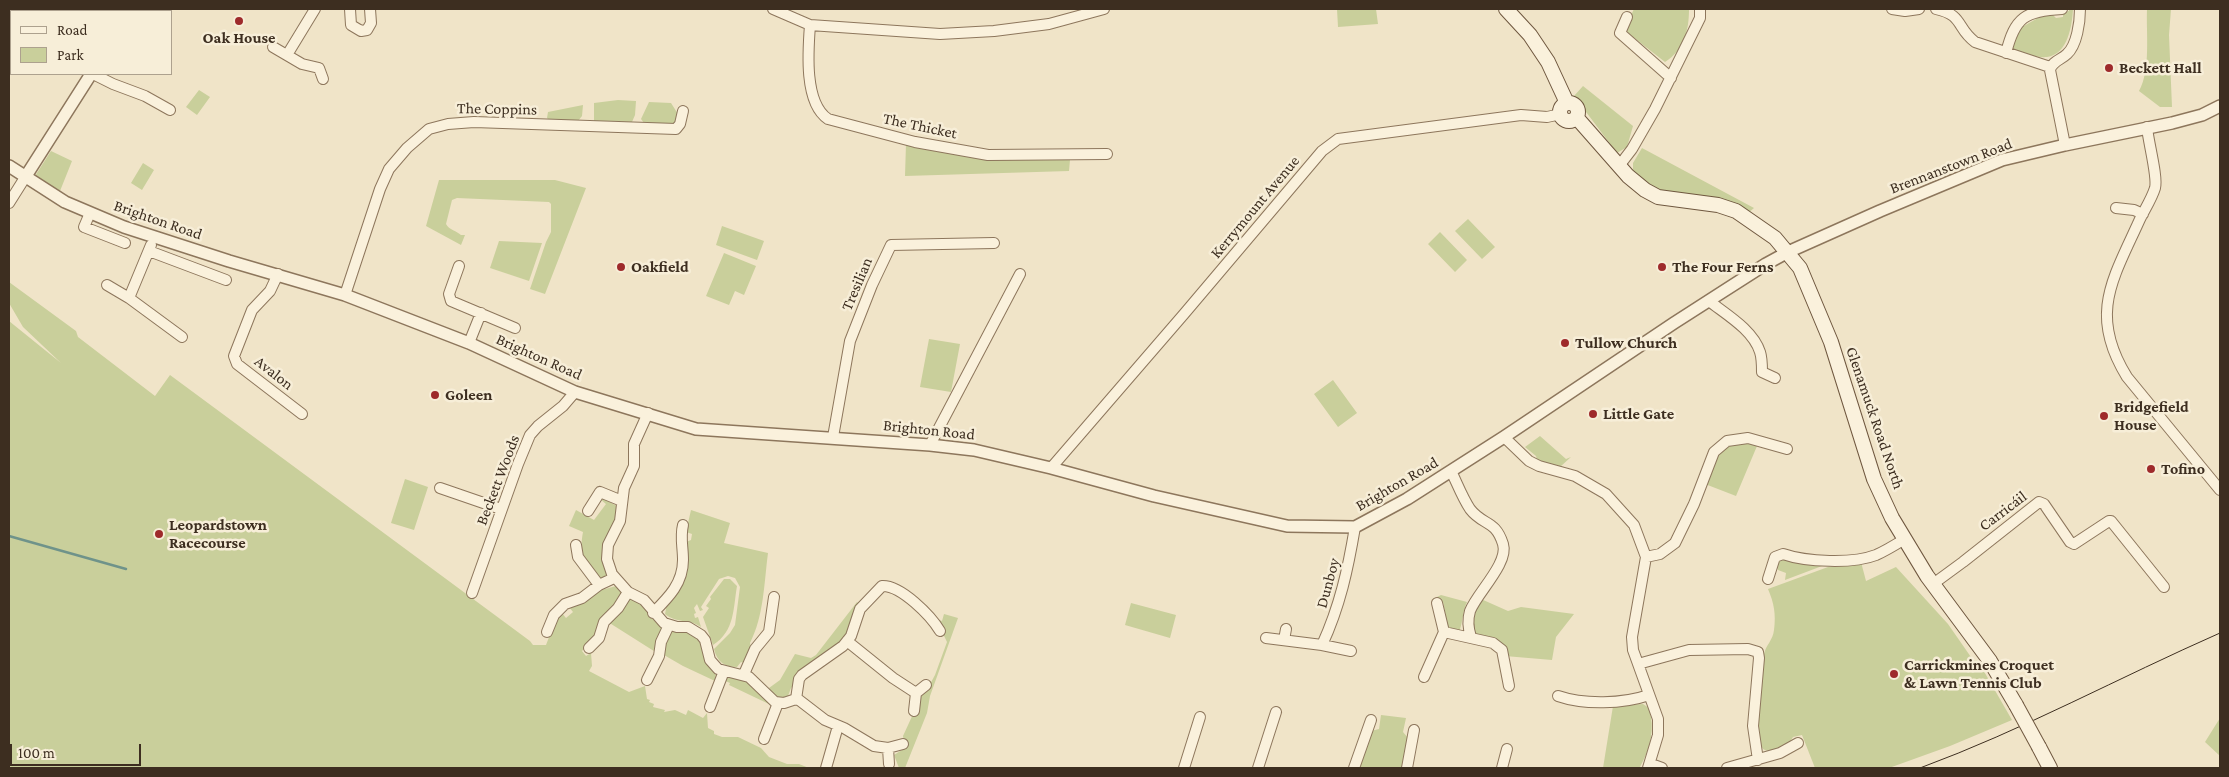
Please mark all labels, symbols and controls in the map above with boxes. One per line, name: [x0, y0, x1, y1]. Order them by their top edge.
legend: [10, 10, 172, 75]
marker: Oak House: [233, 15, 245, 27]
text: Road: [57, 22, 87, 38]
place label: Oak House: [203, 28, 275, 48]
text: Park: [57, 47, 84, 63]
place label: Beckett Hall: [2119, 58, 2202, 78]
marker: Beckett Hall: [2103, 62, 2115, 74]
street label: The Coppins: [457, 99, 537, 119]
street label: The Thicket: [881, 109, 959, 143]
street label: Brennanstown Road: [1887, 134, 2015, 198]
street label: Kerrymount Avenue: [1206, 152, 1304, 262]
street label: Brighton Road: [111, 196, 205, 244]
street label: Tresilian: [837, 255, 877, 313]
place label: Oakfield: [631, 257, 689, 277]
place label: The Four Ferns: [1672, 257, 1773, 277]
marker: Oakfield: [615, 261, 627, 273]
marker: The Four Ferns: [1656, 261, 1668, 273]
street label: Brighton Road: [493, 329, 585, 385]
place label: Tullow Church: [1575, 333, 1677, 353]
marker: Tullow Church: [1559, 337, 1571, 349]
street label: Glenamuck Road North: [1842, 344, 1908, 492]
street label: Avalon: [251, 352, 297, 394]
place label: Goleen: [445, 385, 492, 405]
marker: Goleen: [429, 389, 441, 401]
place label: Bridgefield House: [2114, 397, 2189, 435]
place label: Little Gate: [1603, 404, 1674, 424]
marker: Little Gate: [1587, 408, 1599, 420]
marker: Bridgefield House: [2098, 410, 2110, 422]
street label: Brighton Road: [882, 416, 976, 444]
street label: Beckett Woods: [472, 432, 524, 528]
street label: Brighton Road: [1352, 453, 1442, 515]
place label: Tofino: [2161, 459, 2205, 479]
marker: Tofino: [2145, 463, 2157, 475]
street label: Carricáil: [1975, 487, 2031, 535]
place label: Leopardstown Racecourse: [169, 515, 267, 553]
marker: Leopardstown Racecourse: [153, 528, 165, 540]
street label: Dunboy: [1312, 556, 1344, 610]
place label: Carrickmines Croquet & Lawn Tennis Club: [1904, 655, 2054, 693]
marker: Carrickmines Croquet & Lawn Tennis Club: [1888, 668, 1900, 680]
scale bar: [12, 734, 144, 766]
text: 100 m: [18, 745, 55, 761]

